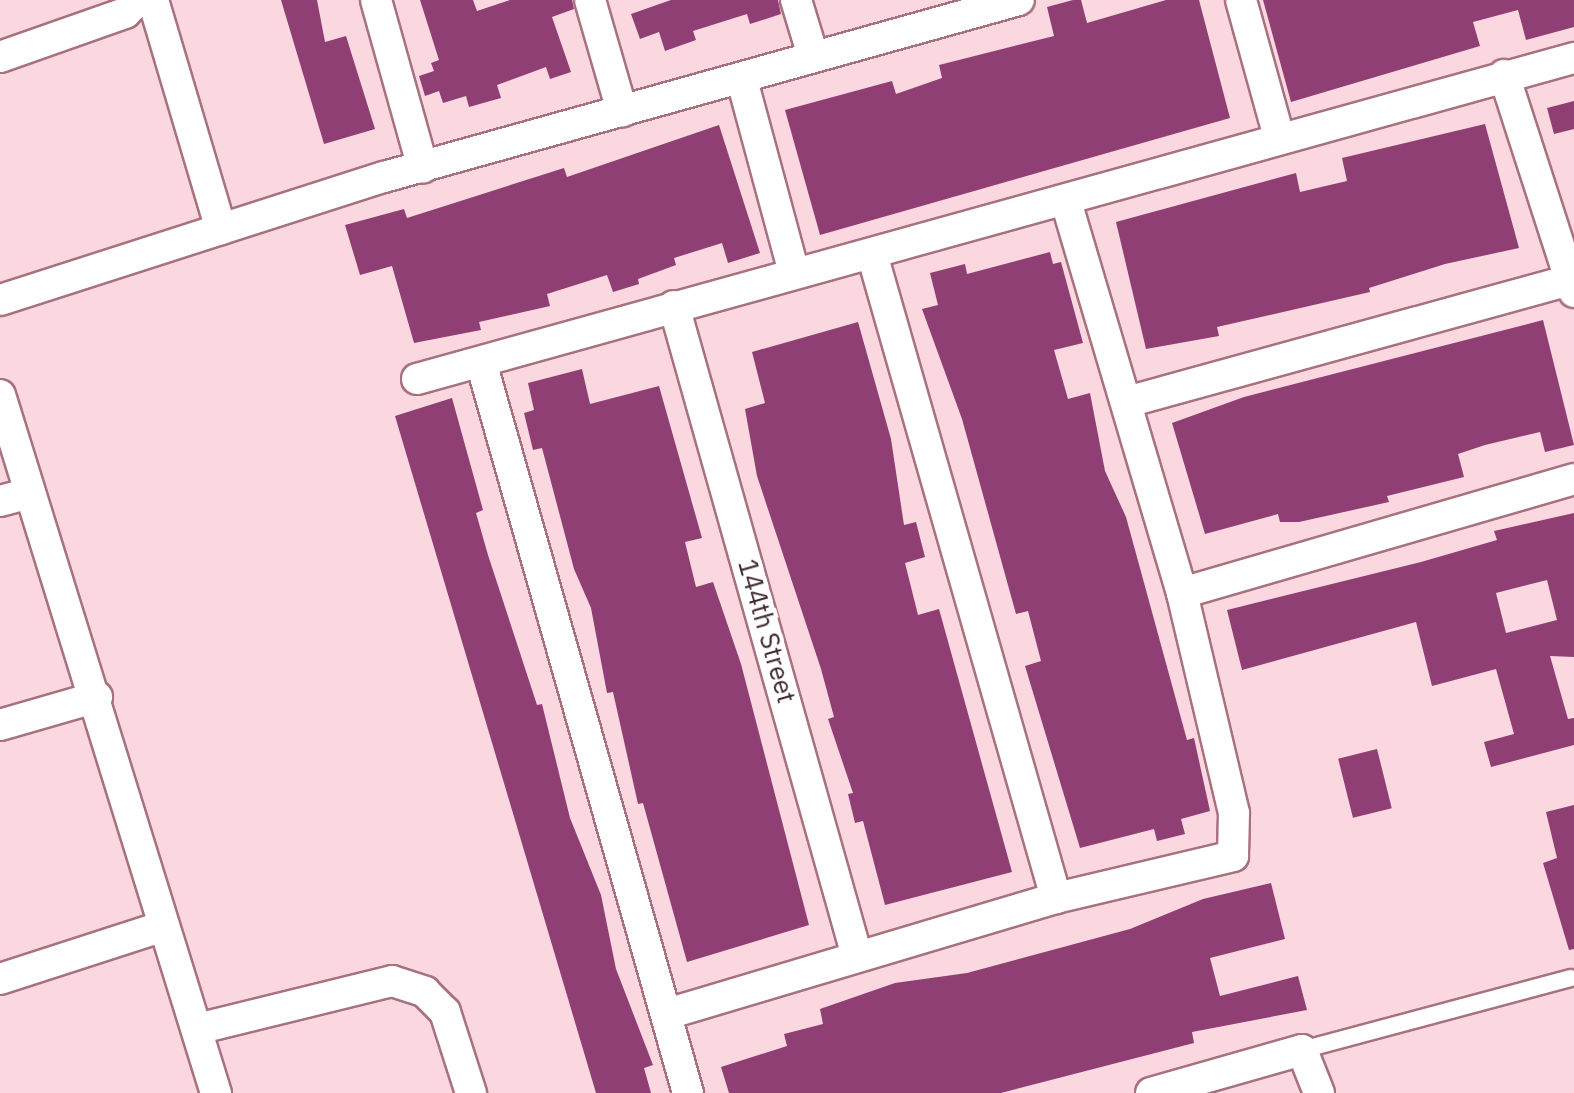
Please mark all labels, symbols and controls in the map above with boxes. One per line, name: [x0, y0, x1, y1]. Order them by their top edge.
street label: 144th Street: [732, 555, 802, 707]

